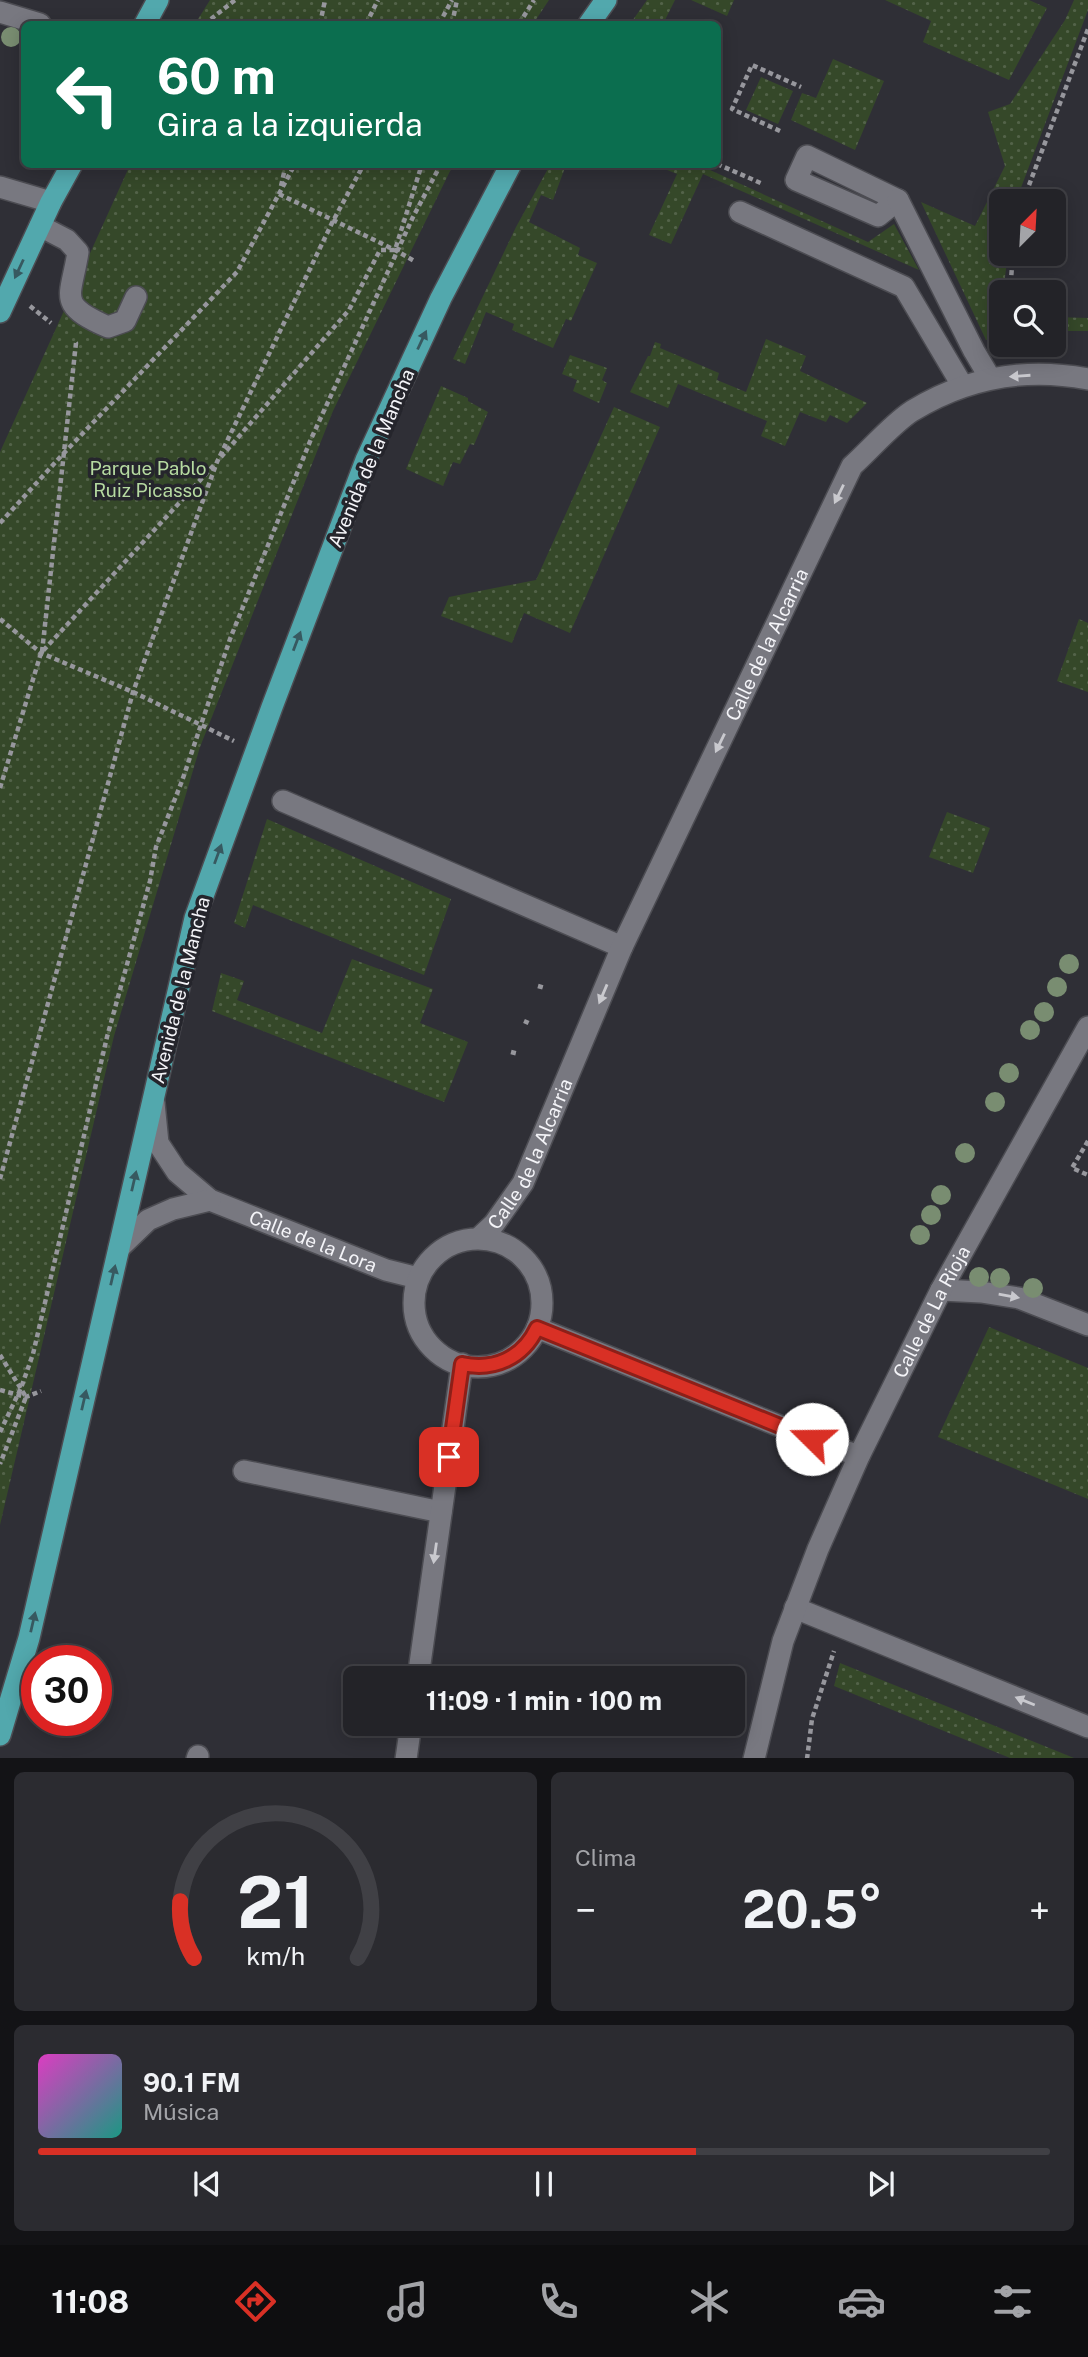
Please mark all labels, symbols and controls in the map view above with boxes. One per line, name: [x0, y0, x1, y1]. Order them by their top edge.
text: 60 m: [157, 47, 276, 105]
icon: left: [42, 49, 133, 140]
text: Gira a la izquierda: [157, 106, 423, 143]
north arrow: [989, 189, 1066, 266]
map controls: [989, 189, 1066, 357]
one-way arrow: [13, 259, 24, 280]
button: search: [989, 280, 1066, 357]
one-way arrow: [417, 330, 428, 351]
street label: Avenida de la Mancha: [323, 366, 419, 550]
one-way arrow: [1009, 371, 1031, 382]
park label: Parque Pablo Ruiz Picasso: [89, 457, 207, 501]
one-way arrow: [833, 484, 845, 504]
street label: Calle de la Alcarria: [721, 565, 812, 724]
one-way arrow: [291, 630, 302, 651]
one-way arrow: [714, 733, 725, 753]
one-way arrow: [213, 844, 224, 865]
street label: Avenida de la Mancha: [146, 894, 214, 1086]
one-way arrow: [597, 983, 608, 1004]
street label: Calle de la Alcarria: [483, 1075, 577, 1233]
one-way arrow: [129, 1170, 140, 1192]
street label: Calle de la Lora: [246, 1206, 380, 1276]
street label: Calle de La Rioja: [888, 1242, 974, 1381]
one-way arrow: [108, 1264, 119, 1286]
one-way arrow: [998, 1291, 1020, 1302]
one-way arrow: [79, 1389, 90, 1411]
position arrow: [775, 1402, 849, 1476]
pin: [419, 1427, 479, 1487]
icon: arrive: [430, 1438, 468, 1476]
one-way arrow: [430, 1542, 441, 1564]
one-way arrow: [28, 1611, 39, 1633]
speed limit sign: 30: [21, 1645, 112, 1736]
text: 11:09 · 1 min · 100 m: [426, 1685, 662, 1716]
one-way arrow: [1014, 1695, 1035, 1706]
text: Clima: [575, 1844, 636, 1871]
text: 21: [237, 1859, 314, 1944]
text: 20.5°: [742, 1879, 883, 1940]
text: −: [575, 1888, 596, 1933]
text: +: [1029, 1888, 1050, 1933]
text: km/h: [246, 1940, 305, 1970]
text: 90.1 FM: [143, 2067, 241, 2098]
text: Música: [143, 2098, 219, 2125]
icon: previous: [188, 2165, 226, 2203]
icon: pause: [525, 2165, 563, 2203]
icon: next: [862, 2165, 900, 2203]
icon: directions: [231, 2277, 280, 2326]
icon: music: [383, 2277, 432, 2326]
icon: phone: [534, 2277, 583, 2326]
icon: climate: [685, 2277, 734, 2326]
icon: car: [837, 2277, 886, 2326]
icon: filters: [988, 2277, 1037, 2326]
text: 11:08: [51, 2283, 129, 2320]

